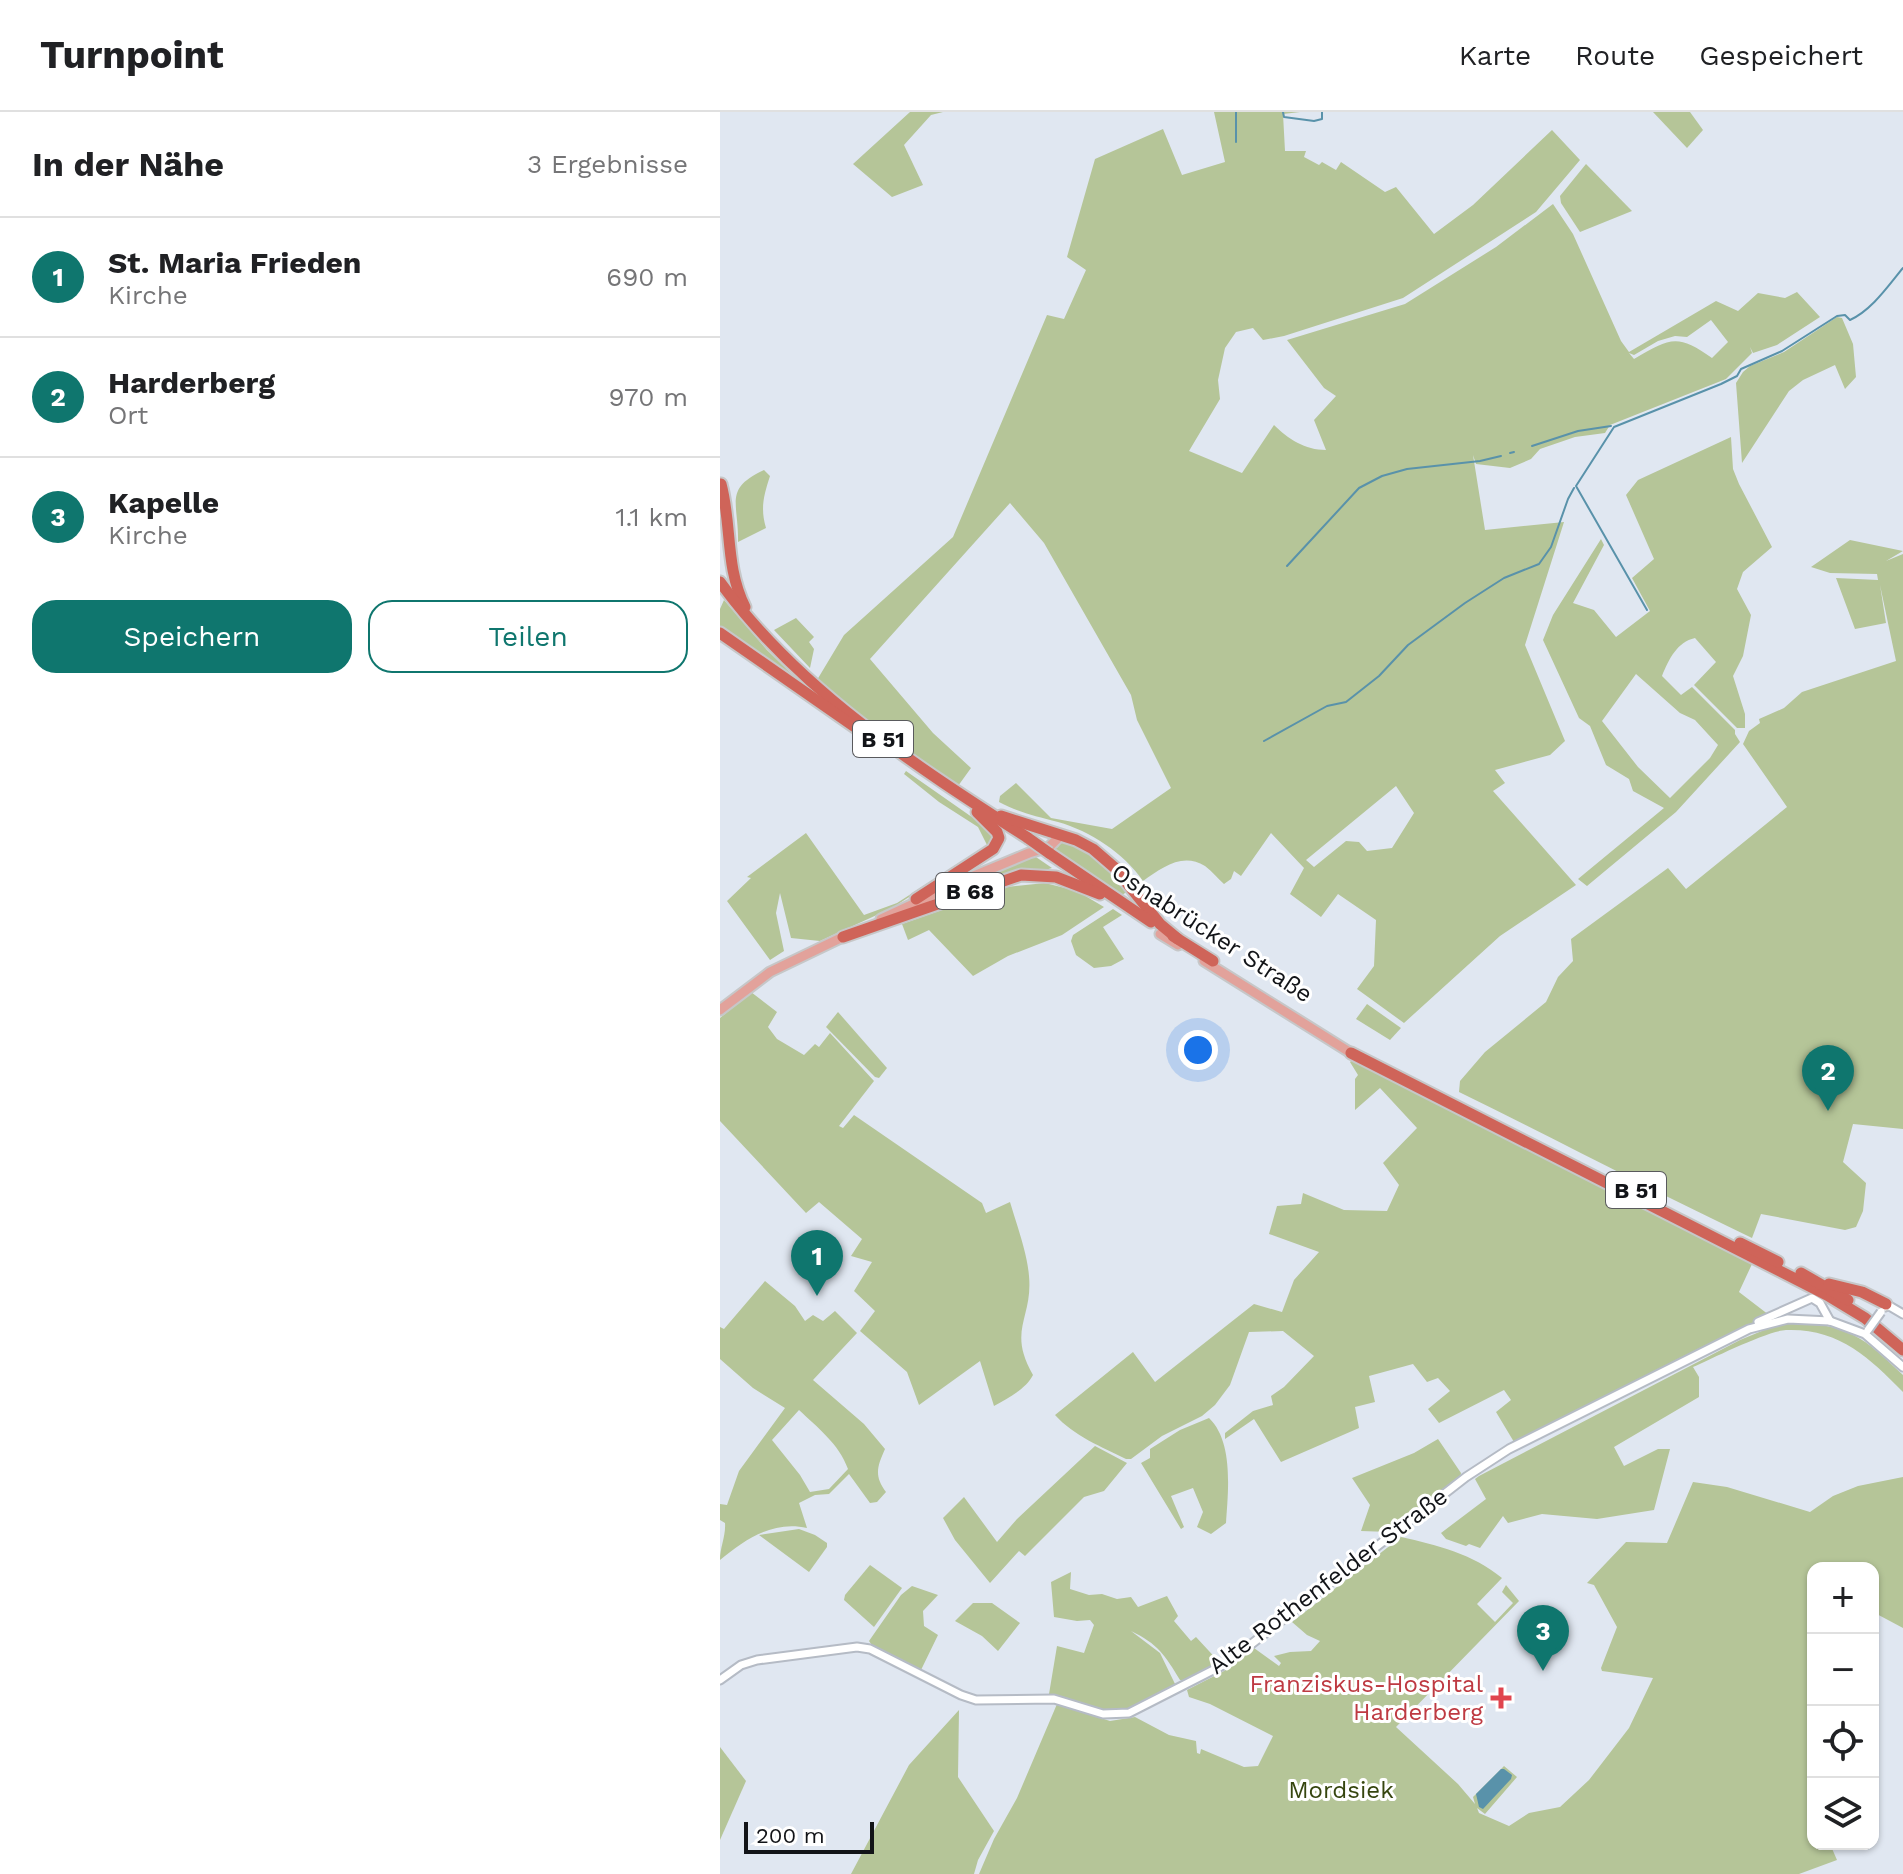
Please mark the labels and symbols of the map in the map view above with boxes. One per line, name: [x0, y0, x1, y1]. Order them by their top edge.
road number: B 51: [853, 721, 913, 757]
street label: Osnabrücker Straße: [1106, 858, 1318, 1008]
road number: B 68: [936, 873, 1004, 909]
your location: [1178, 1030, 1218, 1070]
pin: 2: [1802, 1045, 1854, 1111]
road number: B 51: [1606, 1172, 1666, 1208]
pin: 1: [791, 1230, 843, 1296]
street label: Alte Rothenfelder Straße: [1203, 1482, 1453, 1680]
pin: 3: [1517, 1605, 1569, 1671]
place label: Franziskus-Hospital Harderberg: [1249, 1670, 1484, 1726]
marker: Franziskus-Hospital Harderberg: [1490, 1687, 1512, 1709]
park label: Mordsiek: [1288, 1776, 1394, 1804]
scale bar: [744, 1818, 874, 1854]

